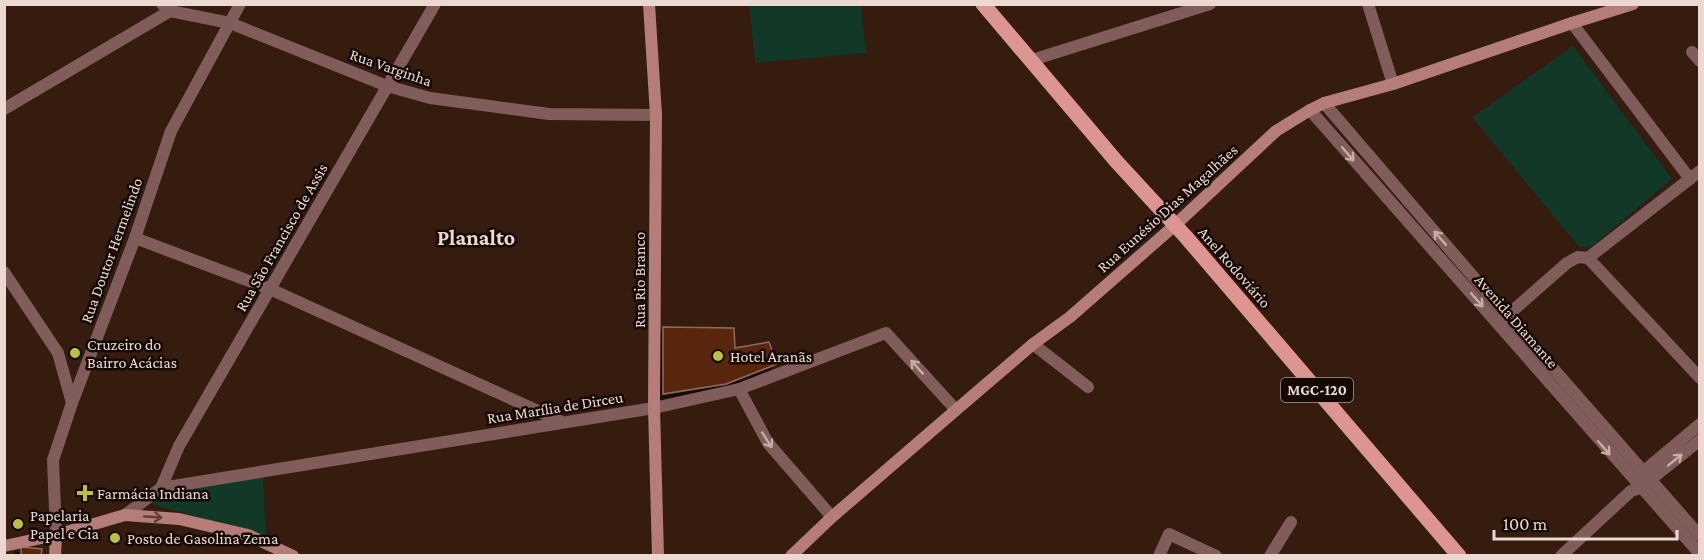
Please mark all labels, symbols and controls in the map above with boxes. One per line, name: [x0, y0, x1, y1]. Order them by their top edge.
street label: Rua Varginha: [347, 46, 434, 91]
street label: Rua Eunésio Dias Magalhães: [1094, 141, 1241, 276]
one-way arrow: [1341, 146, 1355, 161]
street label: Rua São Francisco de Assis: [232, 160, 331, 314]
street label: Rua Doutor Hermelindo: [77, 175, 146, 325]
street label: Anel Rodoviário: [1195, 223, 1274, 311]
district label: Planalto: [437, 225, 515, 250]
one-way arrow: [1434, 230, 1447, 246]
street label: Rua Rio Branco: [631, 232, 648, 328]
street label: Avenida Diamante: [1472, 271, 1562, 371]
one-way arrow: [1470, 292, 1484, 307]
place label: Cruzeiro do Bairro Acácias: [87, 336, 177, 371]
marker: Cruzeiro do Bairro Acácias: [68, 346, 82, 360]
place label: Hotel Aranãs: [730, 348, 812, 365]
marker: Hotel Aranãs: [711, 349, 725, 363]
one-way arrow: [909, 359, 924, 374]
road number: MGC-120: [1281, 378, 1353, 402]
street label: Rua Marília de Dirceu: [486, 388, 625, 427]
one-way arrow: [761, 432, 774, 449]
one-way arrow: [1598, 440, 1611, 456]
one-way arrow: [1667, 453, 1683, 466]
place label: Farmácia Indiana: [97, 485, 209, 502]
marker: Farmácia Indiana: [78, 486, 92, 500]
scale bar: [1494, 503, 1677, 541]
place label: Papelaria Papel e Cia: [30, 507, 99, 543]
one-way arrow: [143, 511, 163, 522]
text: 100 m: [1503, 514, 1548, 534]
marker: Papelaria Papel e Cia: [11, 517, 25, 531]
place label: Posto de Gasolina Zema: [127, 530, 279, 547]
marker: Posto de Gasolina Zema: [108, 531, 122, 545]

